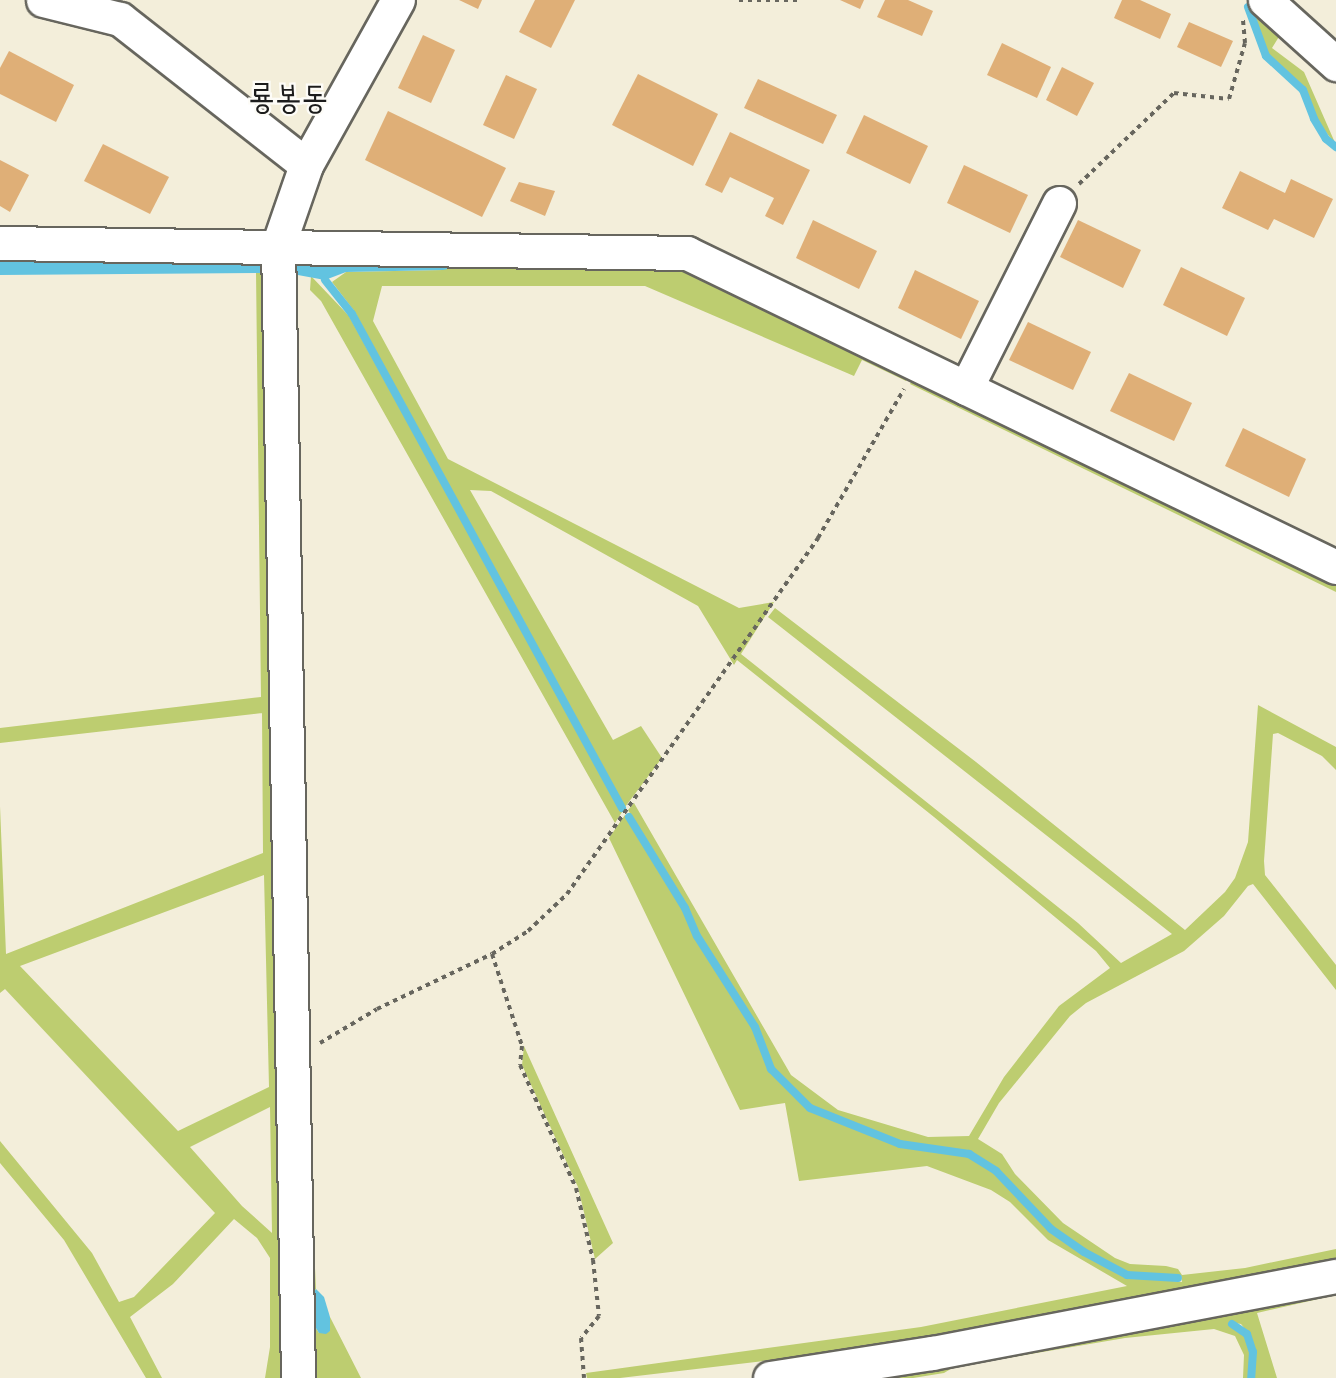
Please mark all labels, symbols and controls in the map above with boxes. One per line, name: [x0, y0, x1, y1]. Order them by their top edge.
district label: 룡봉동: [248, 78, 328, 118]

